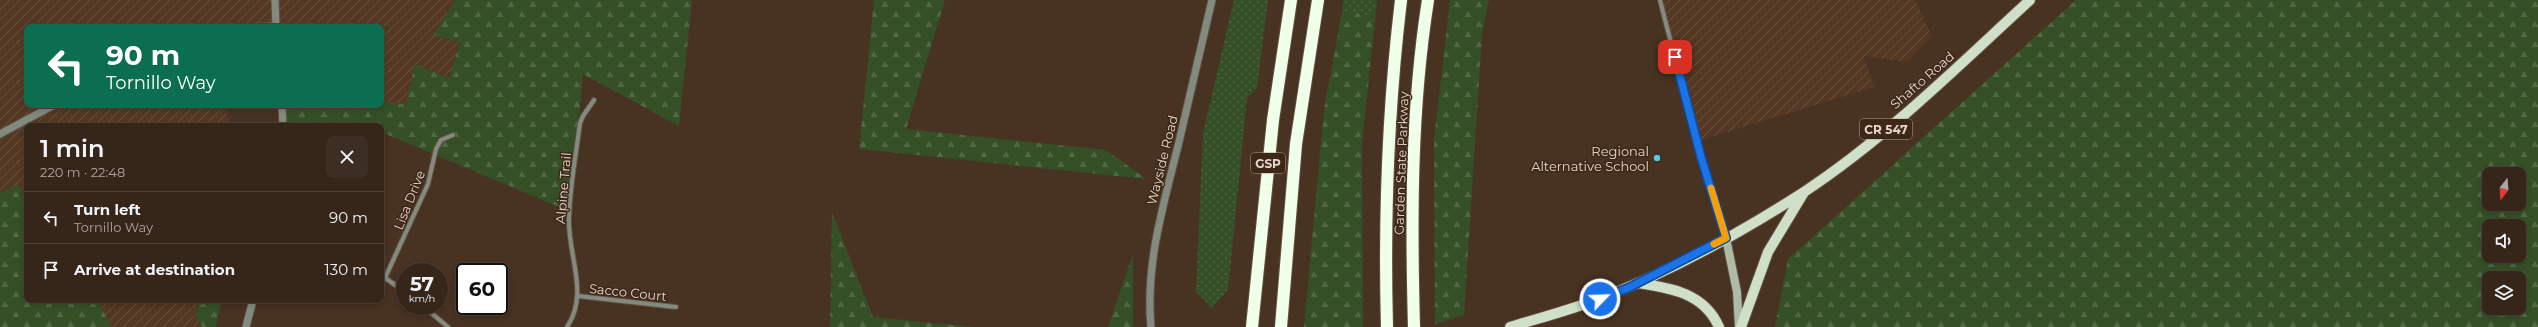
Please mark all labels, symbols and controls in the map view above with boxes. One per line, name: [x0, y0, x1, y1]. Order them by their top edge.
text: 90 m: [106, 38, 180, 72]
icon: left: [40, 40, 92, 92]
pin: [1658, 40, 1692, 74]
icon: arrive: [1664, 46, 1686, 68]
street label: Shafto Road: [1887, 48, 1957, 112]
text: Tornillo Way: [106, 72, 215, 94]
street label: Garden State Parkway: [1390, 90, 1412, 235]
street label: Wayside Road: [1143, 113, 1181, 207]
road number: CR 547: [1860, 119, 1912, 139]
text: 1 min: [40, 134, 104, 163]
button: close: [326, 136, 368, 178]
place label: Regional Alternative School: [1531, 143, 1649, 174]
street label: Alpine Trail: [552, 152, 574, 224]
road number: GSP: [1251, 153, 1285, 173]
marker: Regional Alternative School: [1652, 153, 1662, 163]
text: 220 m · 22:48: [40, 164, 125, 180]
north arrow: [2482, 167, 2526, 211]
map controls: [2482, 167, 2526, 315]
street label: Lisa Drive: [390, 168, 428, 232]
text: Turn left: [74, 200, 141, 219]
icon: left: [40, 207, 62, 229]
text: 90 m: [329, 208, 368, 227]
text: Tornillo Way: [74, 219, 153, 235]
button: sound: [2482, 219, 2526, 263]
icon: arrive: [40, 259, 62, 281]
text: Arrive at destination: [74, 260, 235, 279]
text: 130 m: [324, 260, 368, 279]
speed limit sign: 60: [456, 263, 508, 315]
button: layers: [2482, 271, 2526, 315]
text: 57: [410, 272, 434, 296]
position arrow: [1579, 278, 1621, 320]
street label: Sacco Court: [588, 280, 668, 304]
text: km/h: [409, 292, 435, 305]

